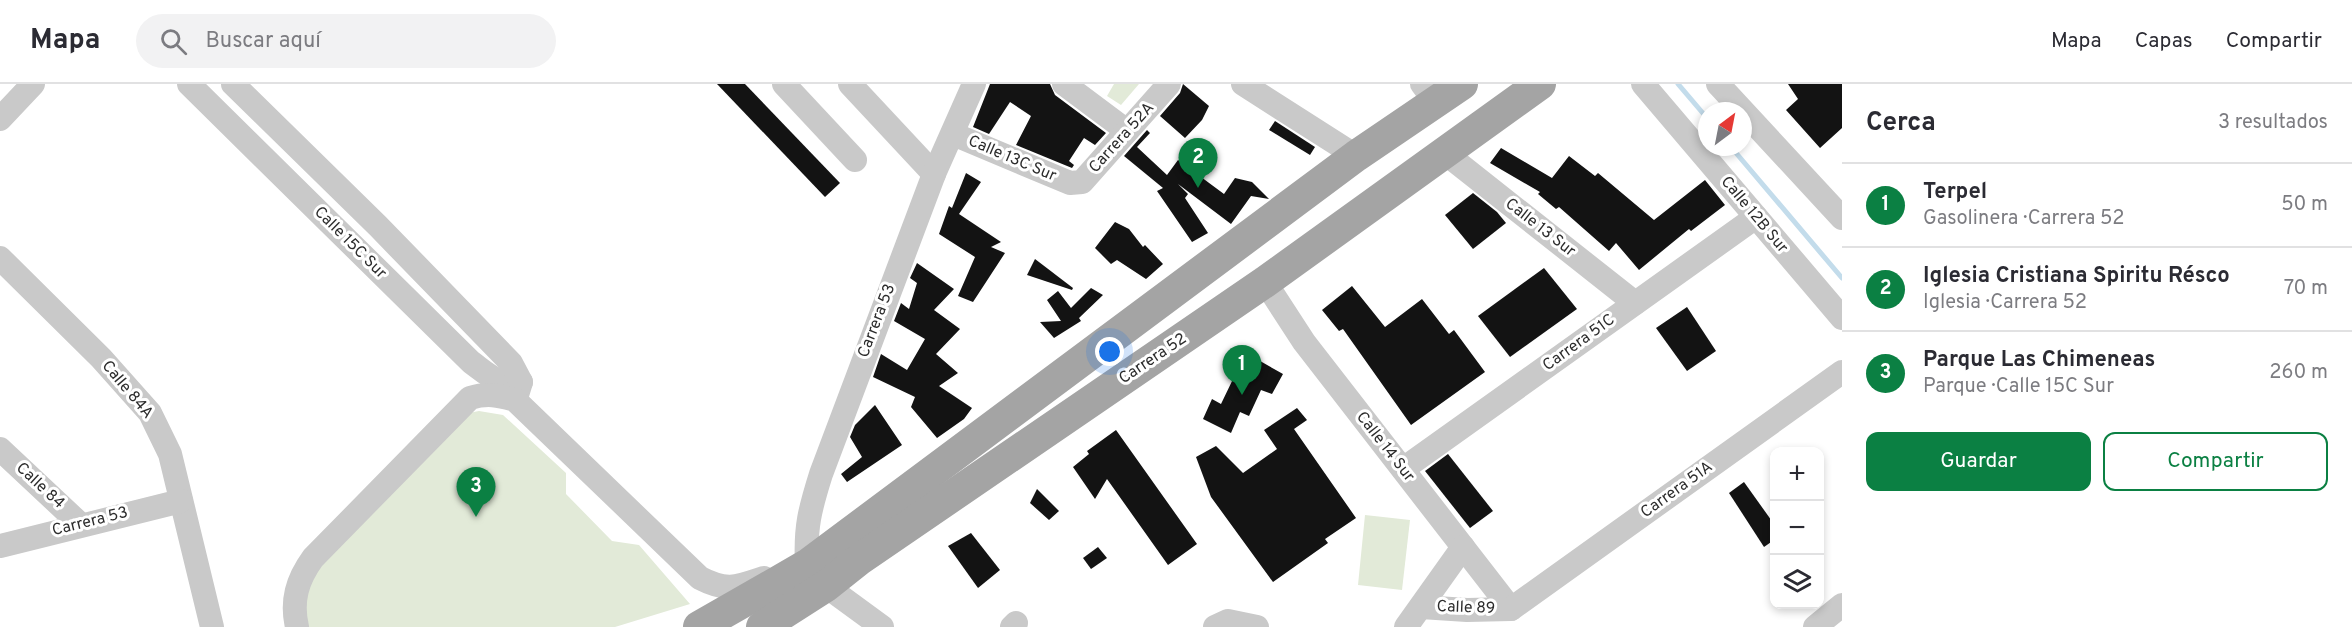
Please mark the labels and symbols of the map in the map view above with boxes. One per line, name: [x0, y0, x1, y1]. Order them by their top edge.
street label: Carrera 52A: [1085, 98, 1159, 178]
north arrow: [1698, 102, 1752, 156]
street label: Calle 13C Sur: [965, 131, 1059, 187]
pin: 2: [1178, 138, 1218, 188]
street label: Calle 12B Sur: [1716, 172, 1792, 258]
street label: Calle 13 Sur: [1501, 194, 1579, 262]
street label: Calle 15C Sur: [310, 203, 390, 283]
street label: Carrera 53: [854, 281, 900, 361]
street label: Carrera 51C: [1539, 310, 1619, 376]
street label: Carrera 52: [1115, 329, 1191, 389]
your location: [1095, 337, 1124, 366]
pin: 1: [1222, 346, 1262, 395]
street label: Calle 84A: [97, 357, 157, 423]
street label: Calle 14 Sur: [1351, 408, 1419, 486]
street label: Carrera 51A: [1637, 457, 1717, 523]
street label: Calle 84: [12, 458, 69, 514]
pin: 3: [456, 468, 496, 517]
street label: Carrera 53: [50, 503, 130, 541]
street label: Calle 89: [1436, 597, 1496, 619]

